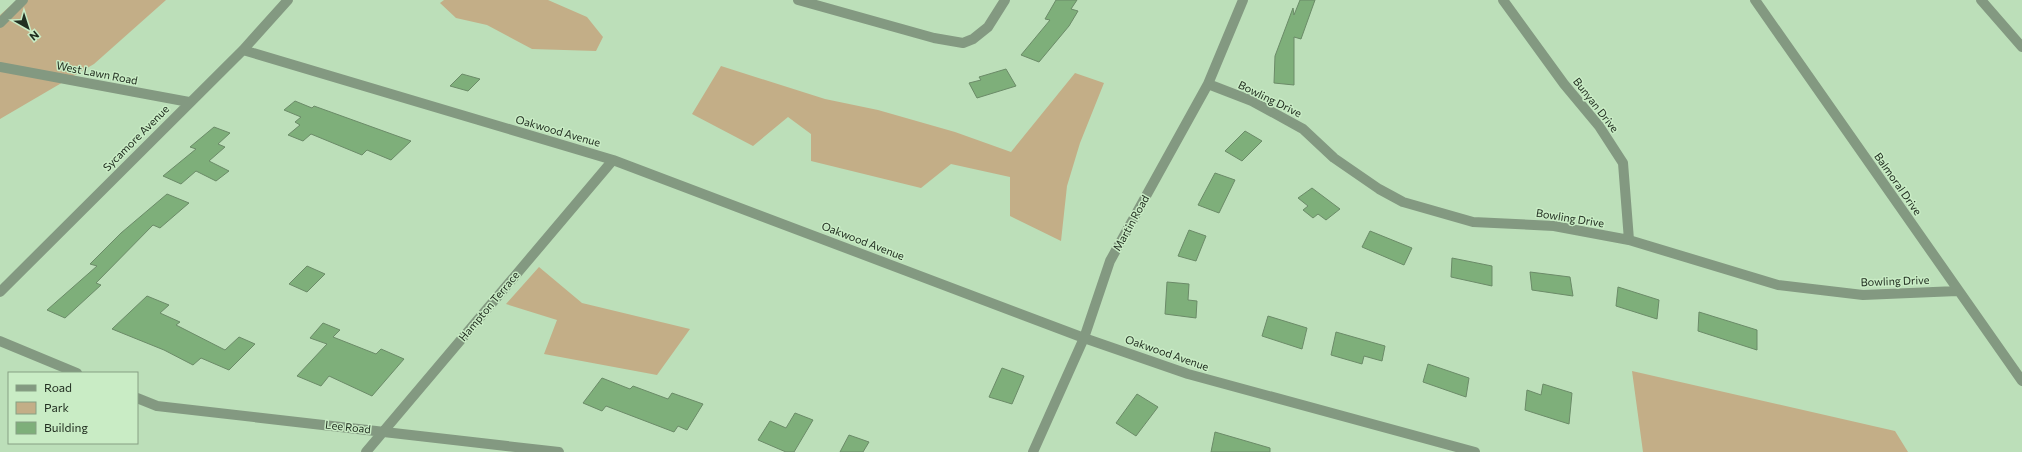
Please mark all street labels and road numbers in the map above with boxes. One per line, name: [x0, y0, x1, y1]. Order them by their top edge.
street label: West Lawn Road: [55, 58, 139, 87]
street label: Bunyan Drive: [1571, 75, 1622, 135]
street label: Bowling Drive: [1236, 78, 1304, 120]
street label: Sycamore Avenue: [100, 102, 171, 173]
street label: Oakwood Avenue: [514, 112, 602, 149]
street label: Balmoral Drive: [1872, 150, 1925, 218]
street label: Martin Road: [1110, 192, 1151, 253]
street label: Bowling Drive: [1535, 206, 1605, 229]
street label: Oakwood Avenue: [820, 219, 907, 262]
street label: Hampton Terrace: [456, 268, 522, 343]
street label: Bowling Drive: [1860, 273, 1930, 288]
street label: Oakwood Avenue: [1124, 332, 1211, 373]
street label: Lee Road: [325, 418, 371, 435]

